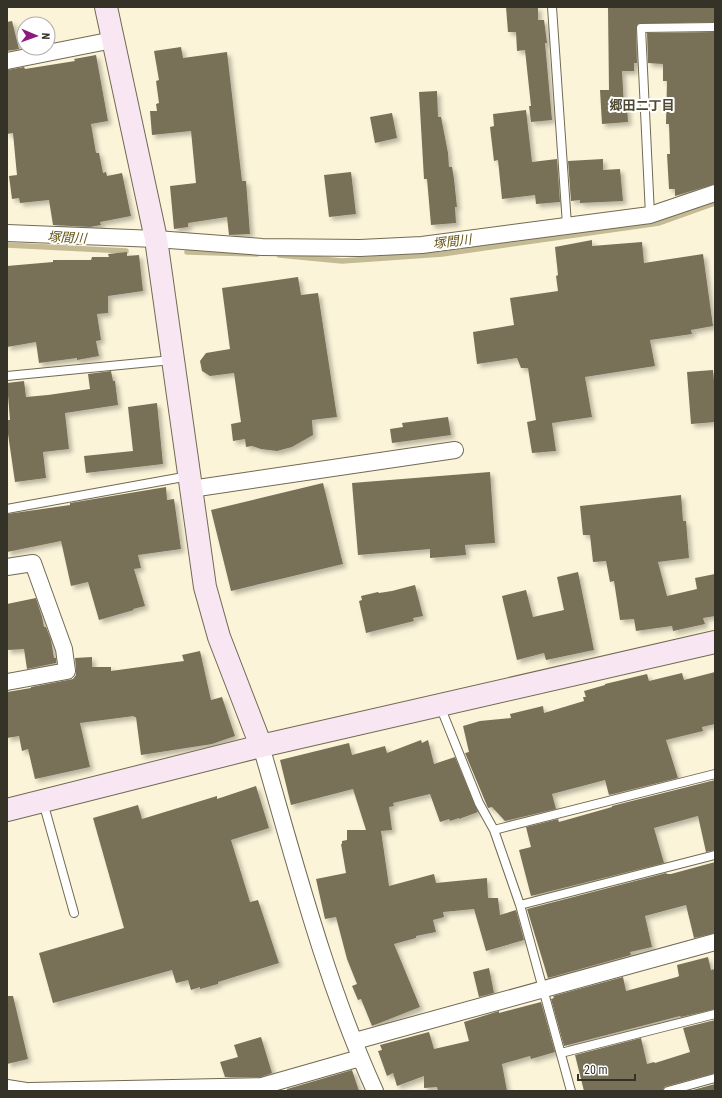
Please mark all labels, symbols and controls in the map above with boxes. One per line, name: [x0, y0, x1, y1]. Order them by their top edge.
north arrow: [16, 16, 56, 56]
text: N: [39, 33, 52, 40]
district label: 郷田二丁目: [609, 98, 675, 113]
water label: 塚間川: [47, 229, 89, 246]
water label: 塚間川: [432, 231, 474, 251]
scale bar: [578, 1056, 635, 1082]
text: 20 m: [584, 1063, 608, 1077]

